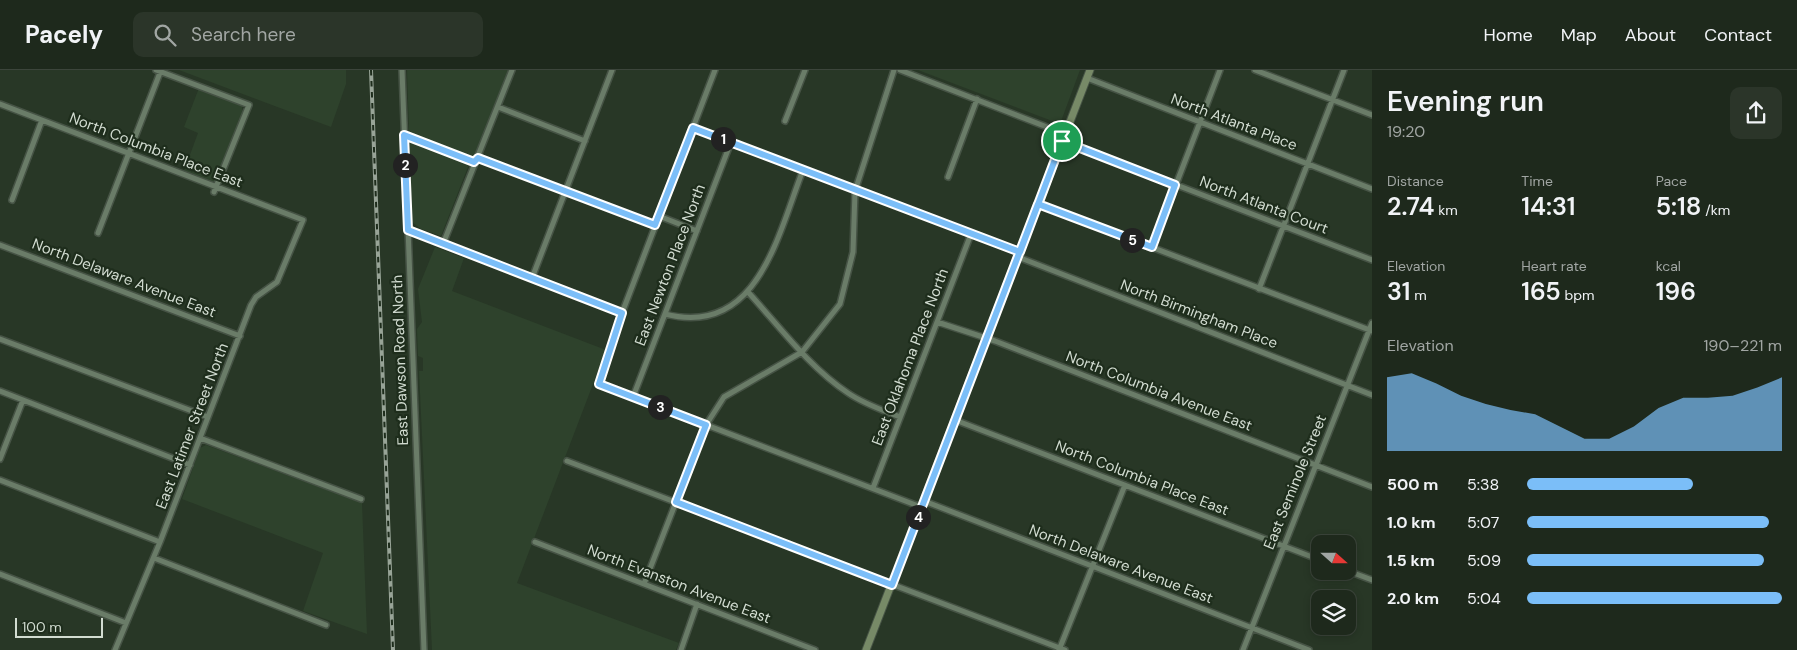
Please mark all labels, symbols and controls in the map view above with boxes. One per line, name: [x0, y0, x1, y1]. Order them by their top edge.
search box: [133, 12, 483, 57]
text: Pacely: [25, 19, 103, 50]
icon: search: [151, 21, 179, 49]
text: Search here: [191, 22, 296, 47]
text: Home: [1483, 23, 1533, 47]
text: Map: [1561, 23, 1597, 47]
text: About: [1625, 23, 1676, 47]
text: Contact: [1704, 23, 1772, 47]
text: Evening run: [1387, 83, 1544, 120]
button: share: [1730, 87, 1782, 139]
street label: North Atlanta Place: [1168, 89, 1300, 155]
street label: North Columbia Place East: [66, 108, 246, 192]
pin: [1041, 120, 1083, 162]
text: 19:20: [1387, 121, 1425, 142]
pin: 1: [710, 126, 736, 152]
icon: arrive: [1048, 127, 1076, 155]
text: 1: [721, 130, 726, 148]
pin: 2: [392, 152, 418, 178]
text: 2: [401, 156, 410, 174]
street label: North Atlanta Court: [1197, 171, 1331, 239]
text: Distance: [1387, 172, 1444, 190]
text: Time: [1521, 172, 1553, 190]
text: Pace: [1656, 172, 1687, 190]
street label: East Newton Place North: [630, 181, 710, 349]
text: 2.74: [1387, 190, 1435, 223]
text: 14:31: [1521, 190, 1575, 223]
text: 5:18: [1656, 190, 1701, 223]
text: km: [1435, 201, 1458, 219]
text: /km: [1701, 201, 1730, 219]
pin: 5: [1120, 228, 1144, 252]
text: 5: [1128, 231, 1137, 249]
street label: North Delaware Avenue East: [29, 234, 219, 322]
text: Elevation: [1387, 257, 1445, 275]
text: Heart rate: [1521, 257, 1587, 275]
text: kcal: [1656, 257, 1681, 275]
street label: East Oklahoma Place North: [867, 266, 953, 448]
street label: East Dawson Road North: [387, 274, 413, 446]
street label: North Birmingham Place: [1118, 275, 1280, 353]
text: 31: [1387, 275, 1410, 308]
text: 165: [1521, 275, 1561, 308]
text: 196: [1656, 275, 1696, 308]
text: m: [1410, 286, 1427, 304]
text: bpm: [1561, 286, 1595, 304]
text: Elevation: [1387, 335, 1454, 356]
text: 190–221 m: [1703, 335, 1782, 356]
street label: East Latimer Street North: [151, 340, 233, 512]
street label: North Columbia Avenue East: [1063, 346, 1255, 436]
pin: 3: [648, 394, 672, 420]
text: 3: [656, 398, 665, 416]
street label: East Seminole Street: [1259, 411, 1331, 552]
street label: North Columbia Place East: [1052, 436, 1232, 520]
text: 500 m: [1387, 474, 1438, 495]
text: 5:38: [1467, 474, 1499, 495]
pin: 4: [906, 504, 930, 530]
text: 4: [914, 508, 923, 526]
text: 1.0 km: [1387, 512, 1436, 533]
text: 5:07: [1467, 512, 1499, 533]
street label: North Delaware Avenue East: [1026, 520, 1216, 608]
north arrow: [1311, 535, 1356, 580]
map controls: [1311, 535, 1356, 635]
street label: North Evanston Avenue East: [584, 540, 774, 628]
text: 1.5 km: [1387, 550, 1435, 571]
text: 5:09: [1467, 550, 1501, 571]
text: 2.0 km: [1387, 588, 1439, 609]
text: 5:04: [1467, 588, 1501, 609]
button: layers: [1311, 590, 1356, 635]
scale bar: [15, 615, 102, 638]
text: 100 m: [22, 618, 62, 636]

